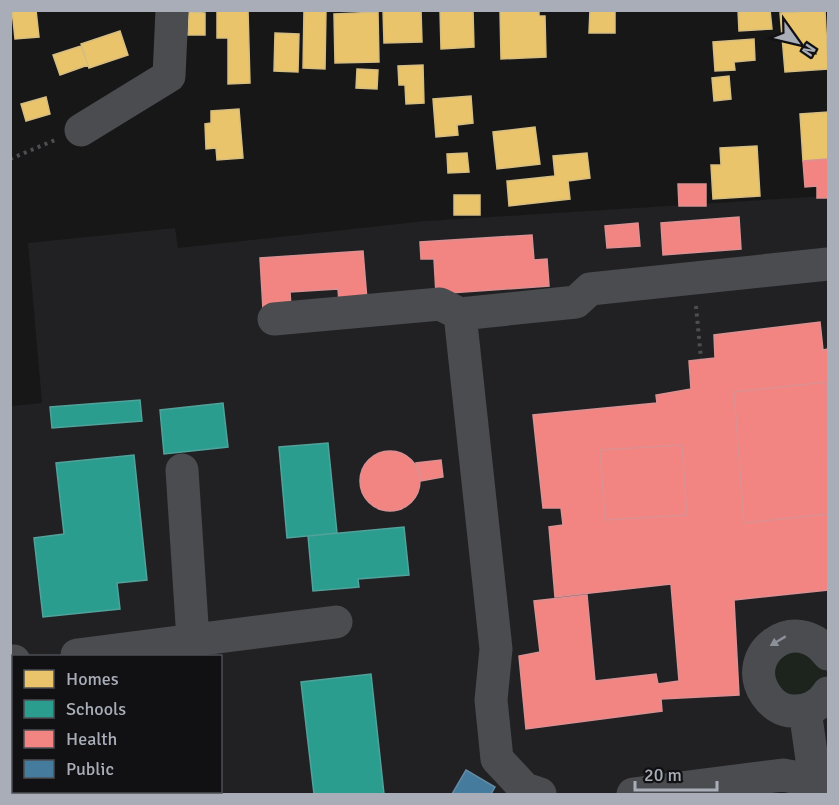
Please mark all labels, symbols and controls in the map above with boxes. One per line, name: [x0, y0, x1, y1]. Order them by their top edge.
north arrow: [767, 12, 827, 72]
text: N: [797, 40, 820, 60]
one-way arrow: [770, 636, 787, 647]
legend: [12, 655, 222, 793]
text: Homes: [66, 668, 119, 690]
text: Schools: [66, 698, 126, 720]
text: Health: [66, 728, 117, 750]
scale bar: [635, 754, 718, 792]
text: Public: [66, 758, 114, 780]
text: 20 m: [644, 764, 682, 786]

